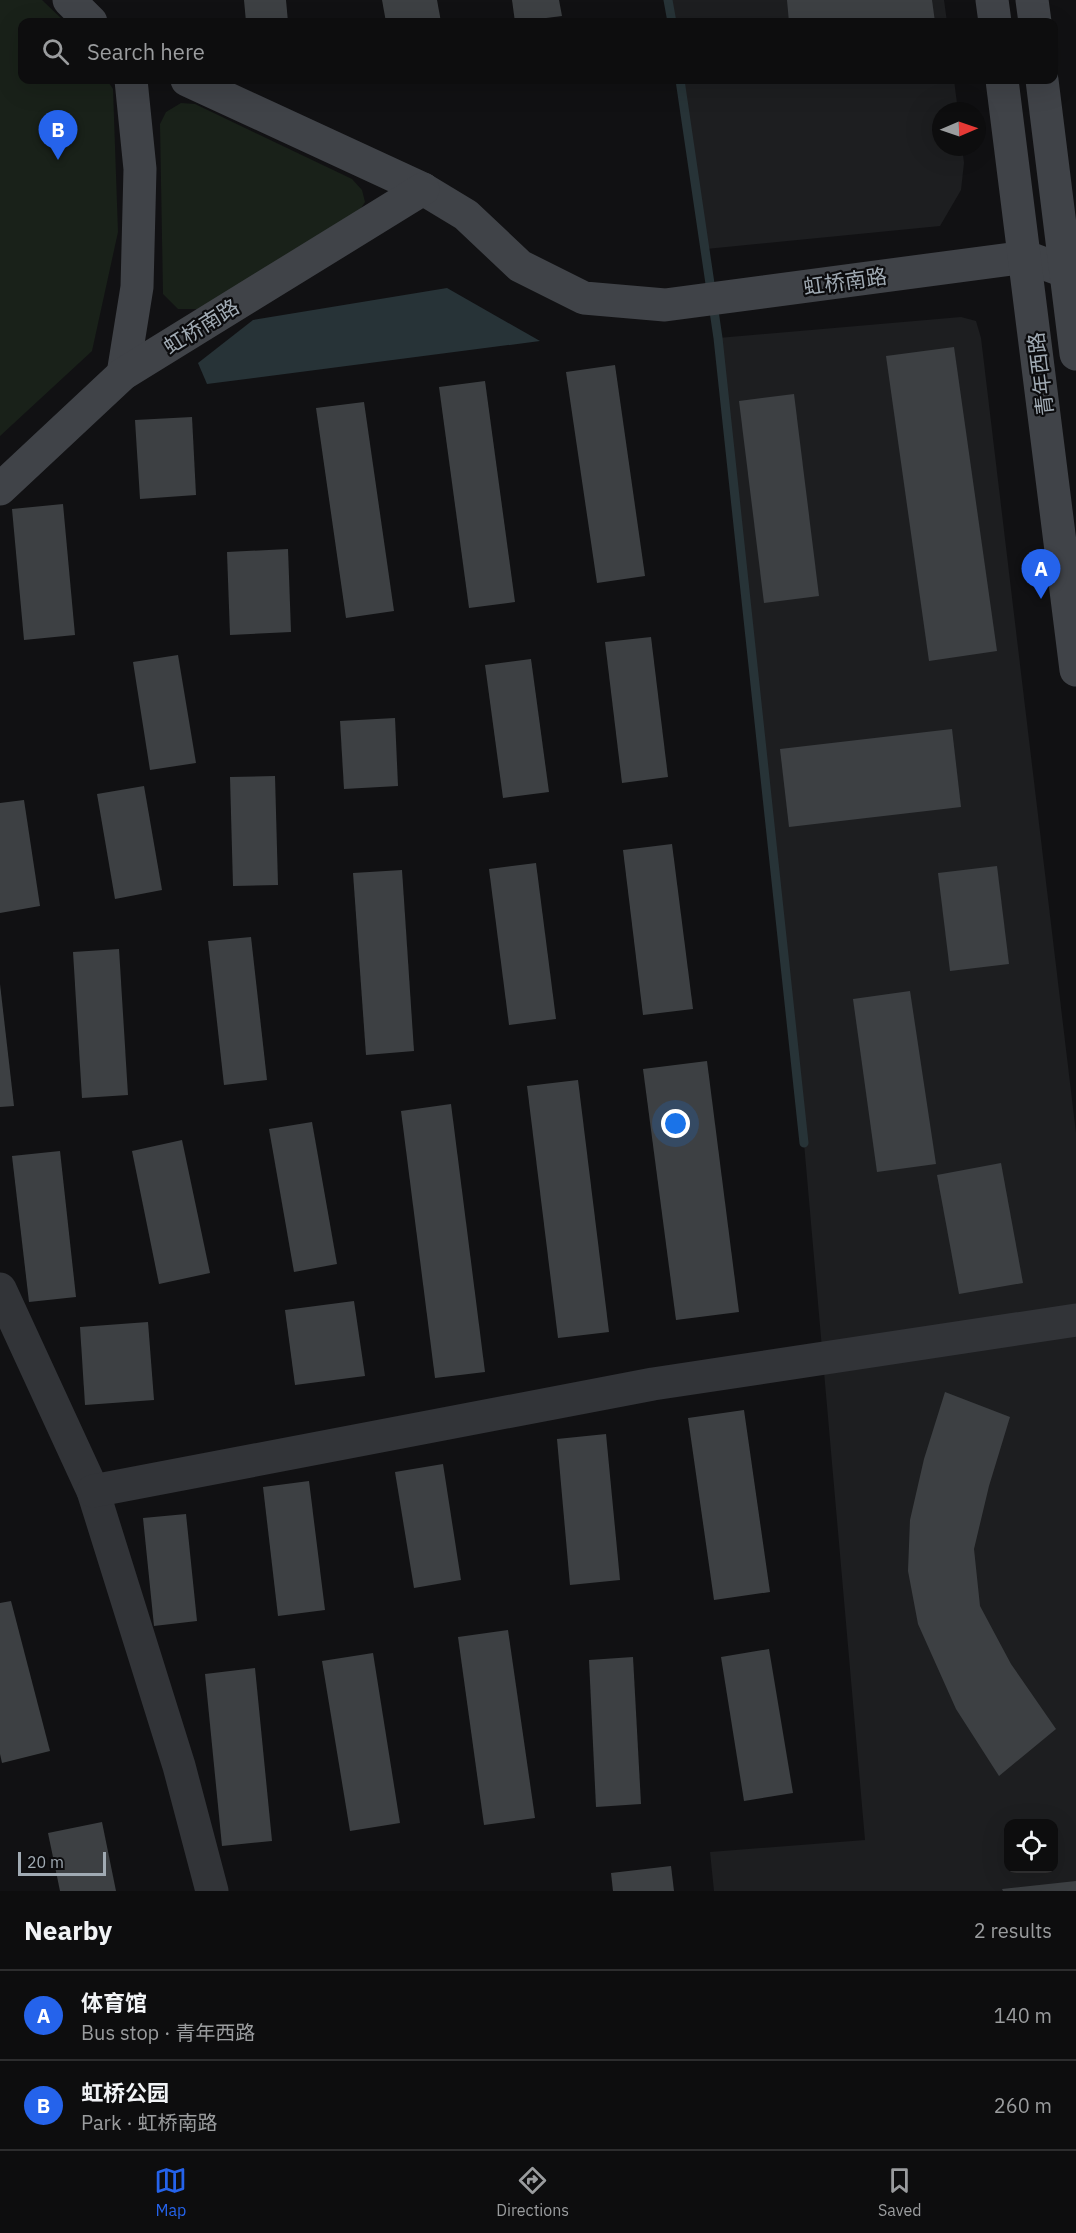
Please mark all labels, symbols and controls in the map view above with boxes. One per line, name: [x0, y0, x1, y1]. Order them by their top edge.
search box: [18, 18, 1058, 84]
icon: search: [39, 35, 72, 68]
text: Search here: [87, 37, 205, 66]
north arrow: [932, 102, 986, 156]
pin: B: [38, 110, 78, 160]
street label: 虹桥南路: [801, 261, 889, 301]
street label: 虹桥南路: [158, 292, 244, 360]
street label: 青年西路: [1021, 331, 1059, 417]
pin: A: [1022, 550, 1060, 599]
your location: [661, 1109, 690, 1138]
map controls: [1004, 1819, 1058, 1873]
button: locate: [1004, 1819, 1058, 1873]
scale bar: [18, 1849, 106, 1876]
text: 20 m: [27, 1852, 64, 1872]
text: Nearby: [24, 1913, 112, 1947]
text: 2 results: [974, 1917, 1052, 1944]
text: 体育馆: [81, 1988, 147, 2017]
text: A: [37, 2002, 50, 2029]
text: 140 m: [994, 2002, 1052, 2029]
text: Bus stop · 青年西路: [81, 2019, 255, 2046]
text: 虹桥公园: [81, 2078, 169, 2107]
text: B: [37, 2092, 50, 2119]
text: 260 m: [994, 2092, 1052, 2119]
text: Park · 虹桥南路: [81, 2109, 217, 2136]
tab: Map: [154, 2164, 187, 2220]
tab: Directions: [496, 2164, 569, 2220]
tab: Saved: [878, 2164, 922, 2220]

